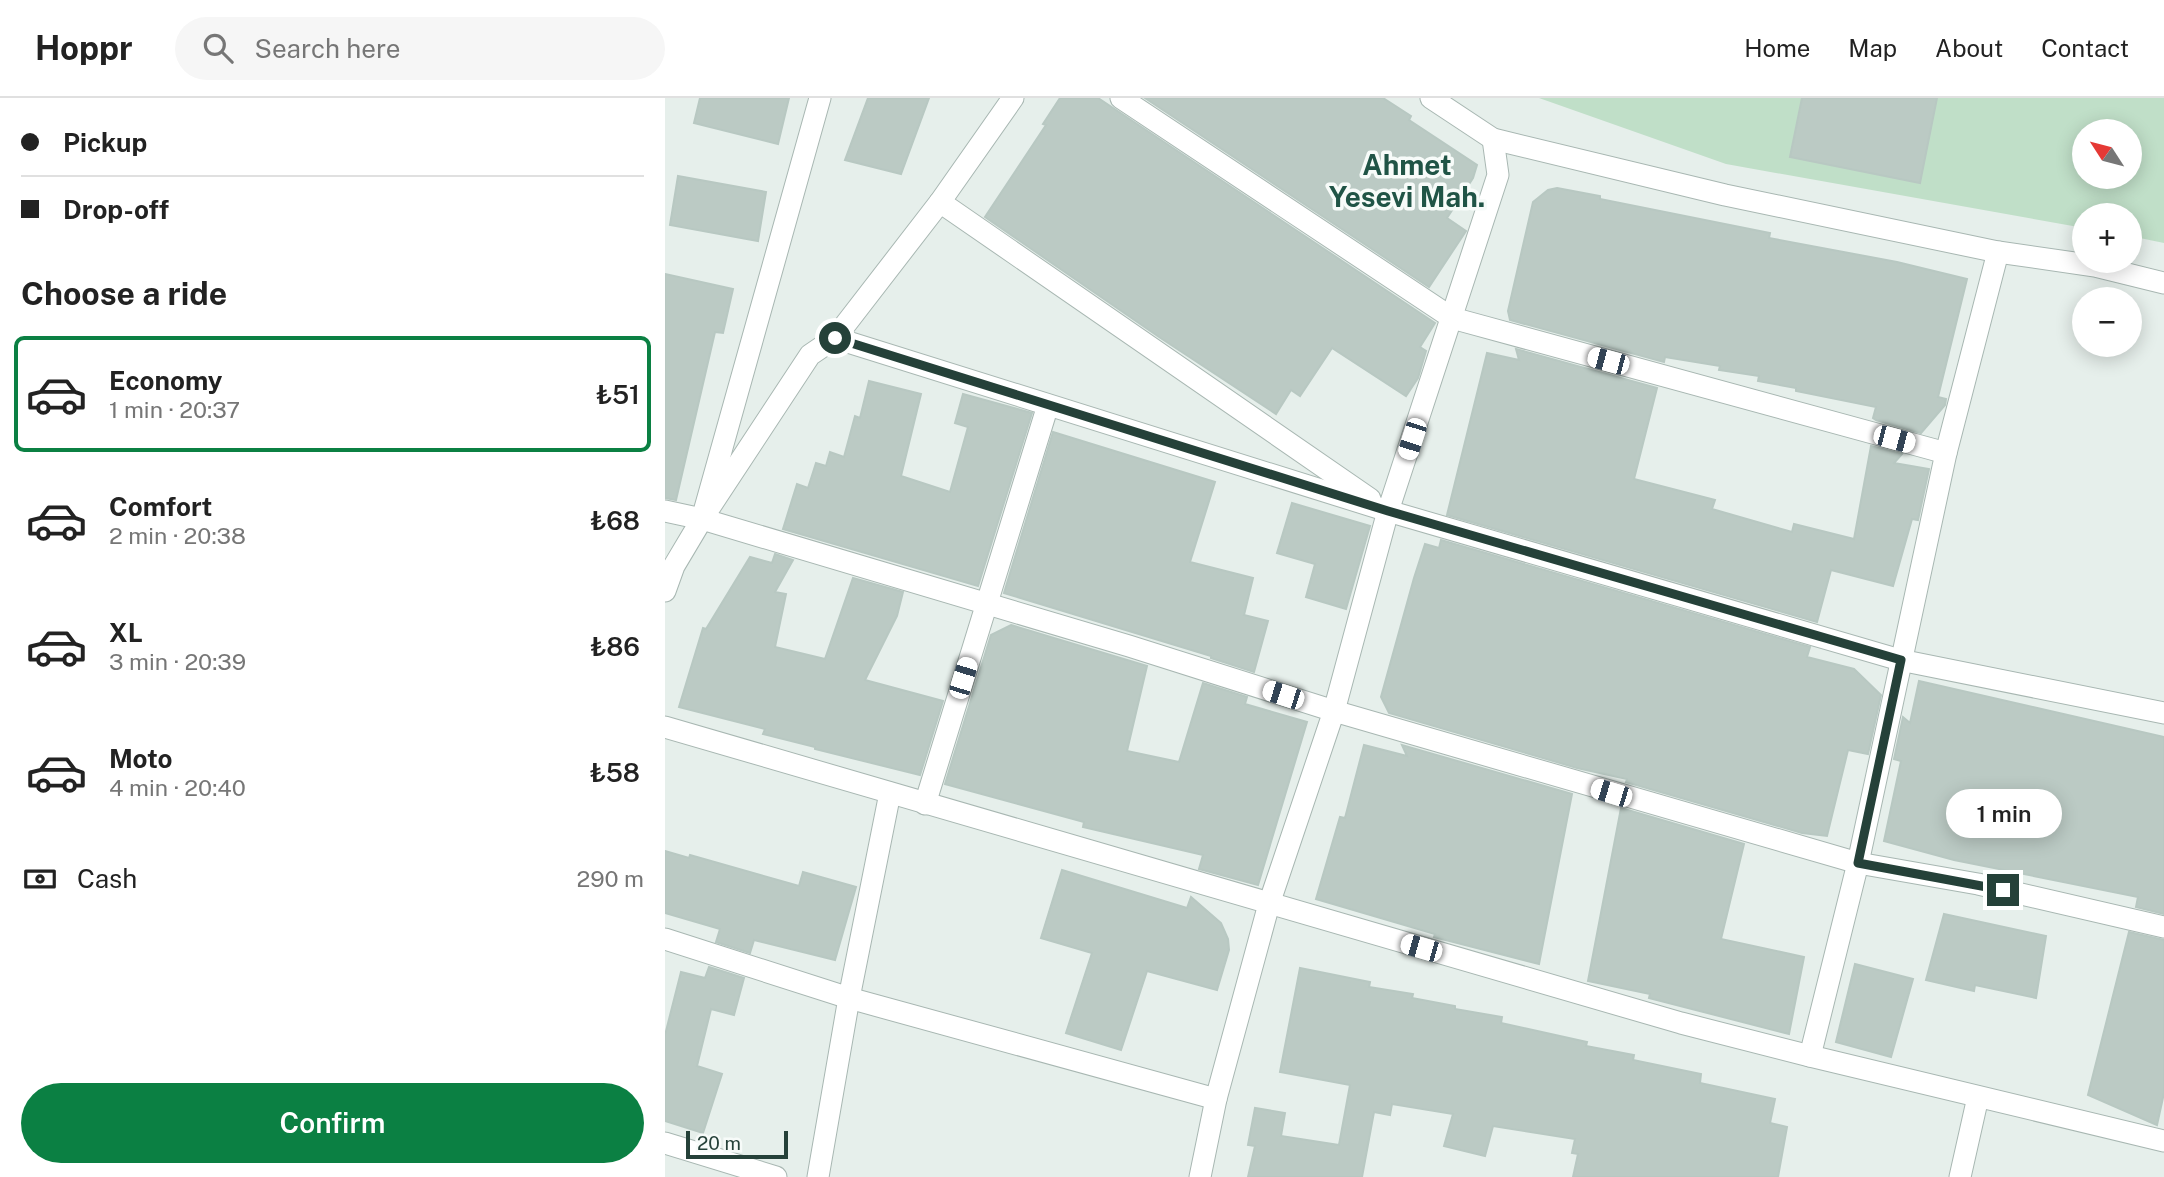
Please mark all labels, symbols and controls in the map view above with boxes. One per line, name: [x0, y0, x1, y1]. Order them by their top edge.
search box: [175, 17, 665, 80]
text: Hoppr: [35, 29, 133, 67]
icon: search: [199, 29, 237, 67]
text: Search here: [255, 33, 401, 64]
text: Home: [1744, 34, 1810, 62]
text: Map: [1848, 34, 1897, 62]
text: About: [1935, 34, 2003, 62]
text: Contact: [2041, 34, 2129, 62]
north arrow: [2072, 119, 2142, 189]
map controls: [2072, 119, 2142, 357]
text: Pickup: [63, 127, 147, 158]
district label: Ahmet Yesevi Mah.: [1329, 148, 1485, 213]
text: Drop-off: [63, 194, 169, 225]
button: +: [2072, 203, 2142, 273]
text: Choose a ride: [21, 275, 227, 312]
button: −: [2072, 287, 2142, 357]
route start: [819, 322, 851, 354]
car: [1585, 345, 1632, 377]
icon: car: [25, 363, 88, 426]
text: Economy: [109, 365, 222, 396]
text: ₺51: [596, 379, 640, 410]
text: 1 min · 20:37: [109, 396, 240, 423]
car: [1396, 416, 1429, 462]
car: [1871, 423, 1918, 455]
icon: car: [25, 489, 88, 552]
text: Comfort: [109, 491, 212, 522]
text: ₺68: [590, 505, 640, 536]
text: 2 min · 20:38: [109, 522, 246, 549]
icon: car: [25, 615, 88, 678]
text: XL: [109, 617, 143, 648]
text: ₺86: [590, 631, 640, 662]
text: 3 min · 20:39: [109, 648, 246, 675]
car: [947, 655, 980, 701]
car: [1260, 679, 1307, 711]
icon: car: [25, 741, 88, 804]
text: Moto: [109, 743, 172, 774]
text: ₺58: [590, 757, 640, 788]
text: 4 min · 20:40: [109, 774, 246, 801]
car: [1588, 777, 1635, 809]
callout: 1 min: [1945, 788, 2061, 838]
text: 1 min: [1977, 800, 2031, 827]
icon: cash: [21, 860, 59, 898]
text: Cash: [77, 863, 137, 894]
text: 290 m: [577, 865, 644, 892]
route end: [1987, 874, 2019, 906]
car: [1398, 932, 1445, 964]
button: Confirm: [21, 1083, 644, 1163]
scale bar: [686, 1128, 787, 1160]
text: 20 m: [697, 1132, 741, 1154]

